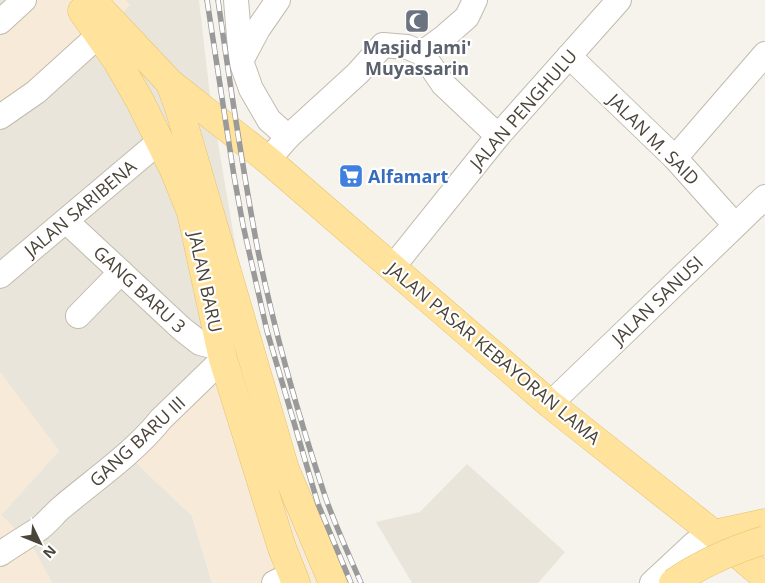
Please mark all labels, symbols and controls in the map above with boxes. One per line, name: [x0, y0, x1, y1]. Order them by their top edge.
mosque icon: Masjid Jami' Muyassarin: [404, 8, 430, 34]
place label: Masjid Jami' Muyassarin: [363, 35, 471, 80]
street label: JALAN PENGHULU: [463, 44, 582, 176]
street label: JALAN M. SAID: [602, 87, 705, 190]
street label: JALAN SARIBENA: [17, 154, 141, 263]
supermarket icon: Alfamart: [338, 163, 364, 189]
place label: Alfamart: [368, 164, 448, 188]
street label: JALAN BARU: [183, 227, 228, 335]
street label: GANG BARU 3: [89, 240, 191, 338]
street label: JALAN SANUSI: [605, 250, 708, 351]
street label: JALAN PASAR KEBAYORAN LAMA: [381, 255, 606, 450]
street label: GANG BARU III: [84, 390, 190, 492]
north arrow: [15, 518, 65, 568]
text: N: [39, 542, 61, 563]

